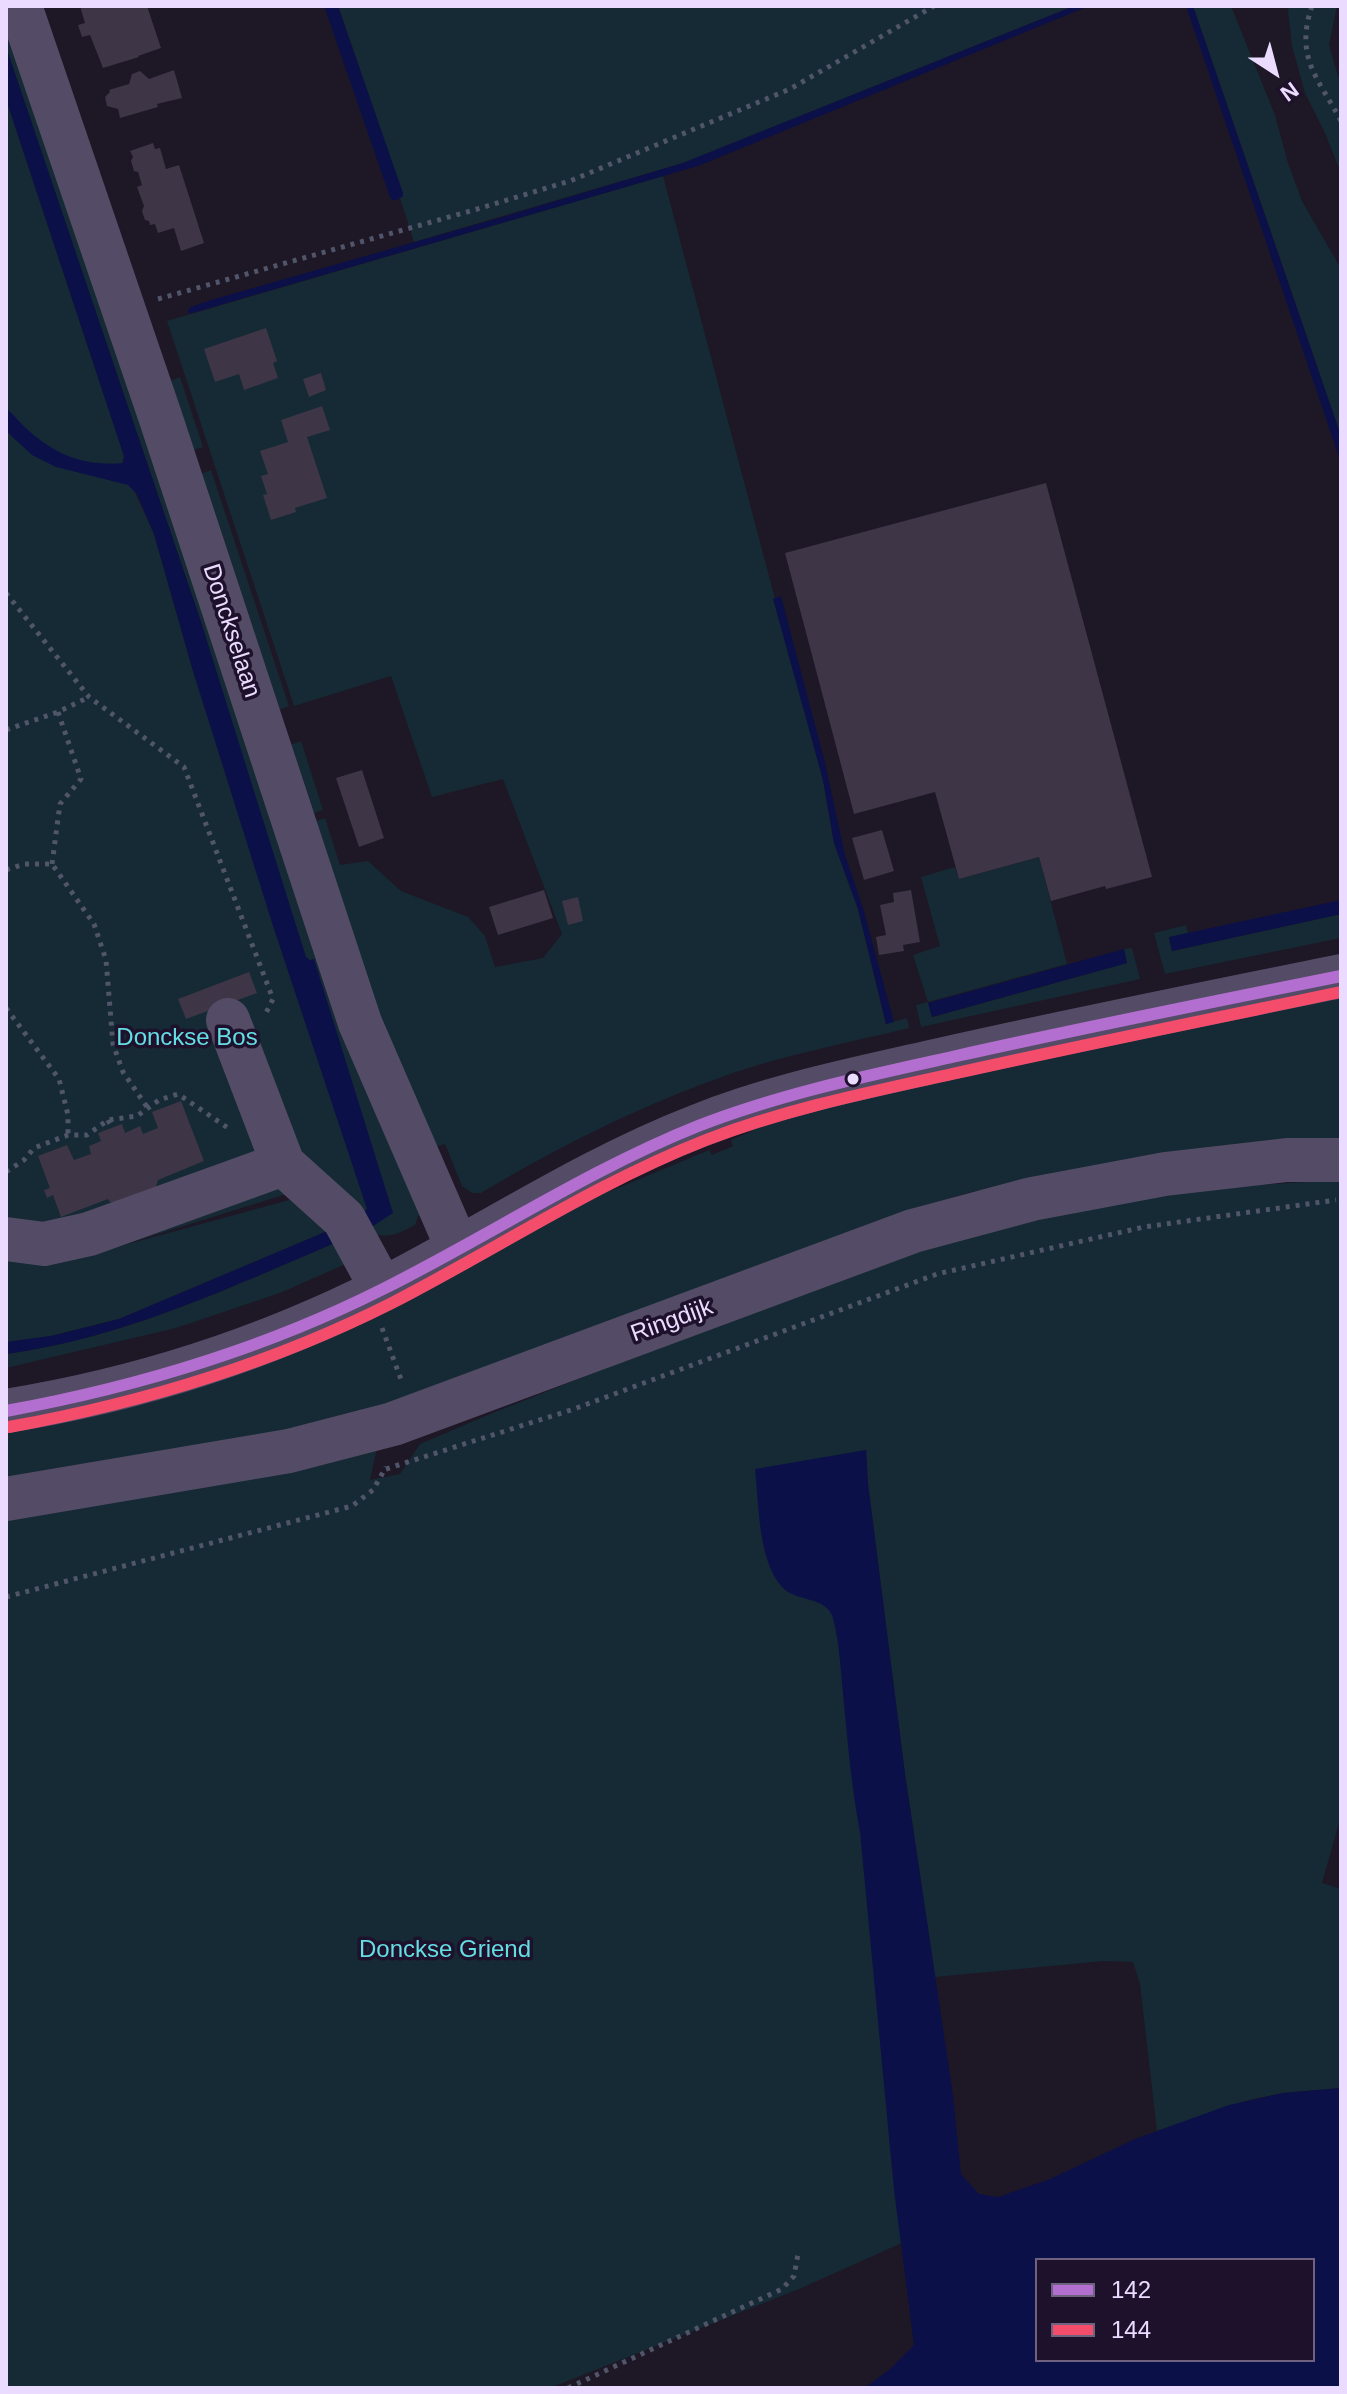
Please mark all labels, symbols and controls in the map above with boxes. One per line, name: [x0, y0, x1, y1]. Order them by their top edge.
north arrow: [1235, 32, 1315, 112]
text: N: [1276, 77, 1303, 107]
street label: Donckselaan: [196, 561, 266, 701]
park label: Donckse Bos: [116, 1024, 258, 1052]
unlabelled marker: [845, 1071, 861, 1087]
street label: Ringdijk: [627, 1293, 717, 1349]
park label: Donckse Griend: [359, 1936, 531, 1964]
legend: [1035, 2258, 1315, 2362]
text: 142: [1111, 2276, 1151, 2303]
text: 144: [1111, 2316, 1151, 2343]

